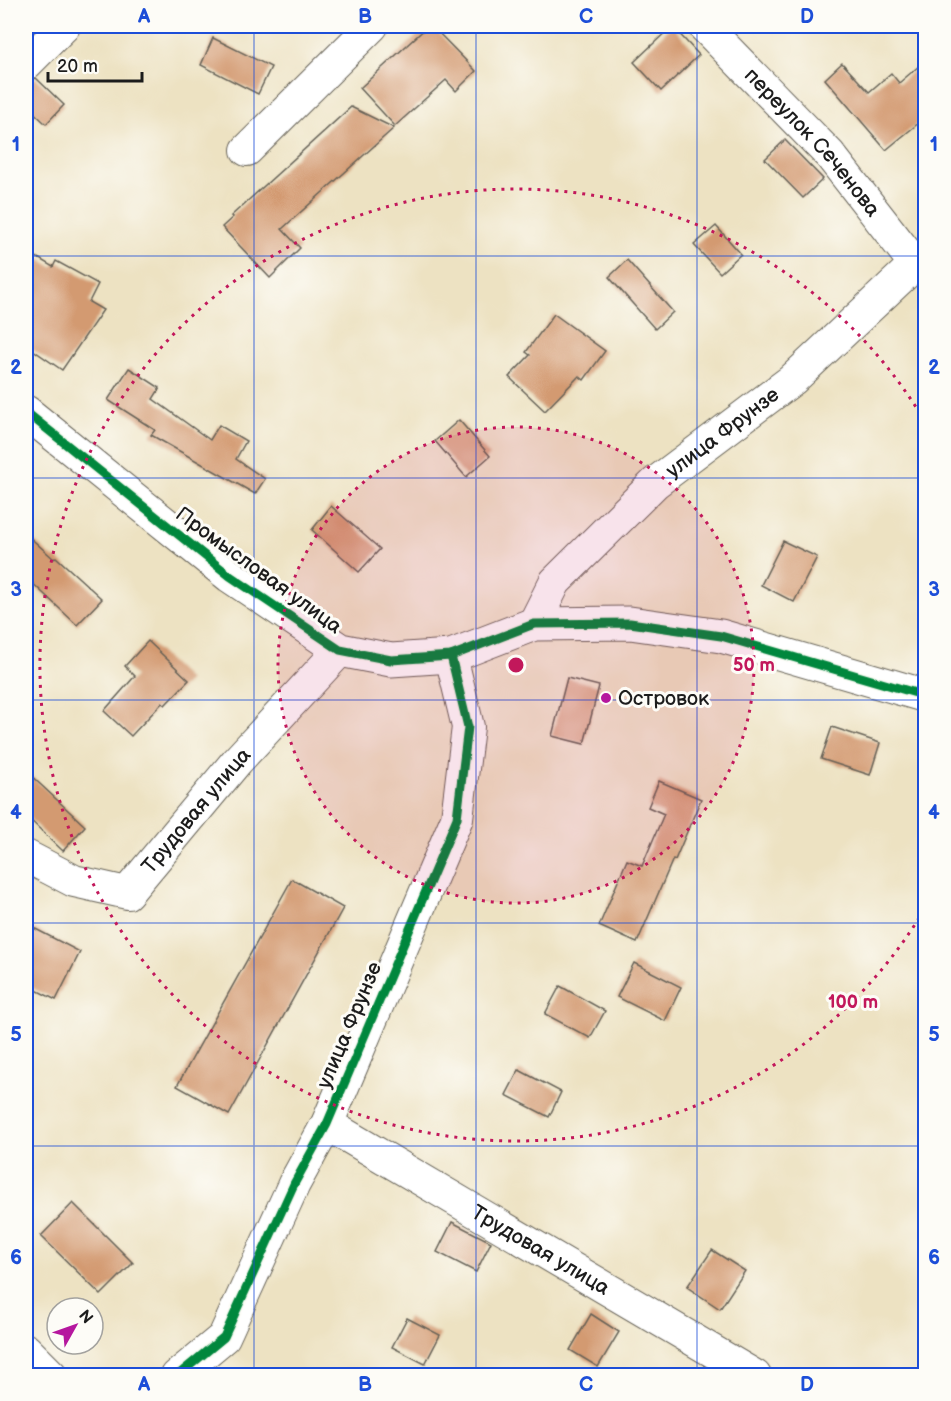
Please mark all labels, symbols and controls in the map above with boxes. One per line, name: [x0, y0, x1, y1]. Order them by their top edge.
text: A: [137, 5, 151, 29]
text: B: [358, 5, 372, 29]
text: C: [579, 5, 593, 29]
text: D: [800, 5, 814, 29]
scale bar: [48, 45, 142, 83]
text: 20 m: [57, 56, 98, 77]
street label: переулок Сеченова: [739, 63, 886, 222]
text: 1: [12, 133, 20, 157]
text: 1: [930, 133, 938, 157]
text: 2: [10, 356, 22, 380]
text: 2: [928, 356, 940, 380]
street label: улица Фрунзе: [661, 382, 785, 483]
street label: Промысловая улица: [171, 502, 347, 639]
text: 3: [10, 578, 22, 602]
text: 3: [928, 578, 940, 602]
centre of rings: [506, 655, 526, 675]
text: 50 m: [733, 655, 775, 676]
place label: Островок: [618, 686, 709, 711]
marker: Островок: [599, 691, 613, 705]
street label: Трудовая улица: [137, 742, 256, 879]
text: 4: [10, 801, 22, 825]
text: 4: [928, 801, 940, 825]
street label: улица Фрунзе: [312, 958, 388, 1092]
text: 100 m: [828, 992, 878, 1013]
text: 5: [10, 1023, 22, 1047]
text: 5: [928, 1023, 940, 1047]
street label: Трудовая улица: [467, 1200, 615, 1301]
text: 6: [10, 1246, 22, 1270]
text: 6: [928, 1246, 940, 1270]
north arrow: [45, 1296, 105, 1356]
text: N: [74, 1307, 96, 1328]
text: A: [137, 1373, 151, 1397]
text: B: [358, 1373, 372, 1397]
text: C: [579, 1373, 593, 1397]
text: D: [800, 1373, 814, 1397]

